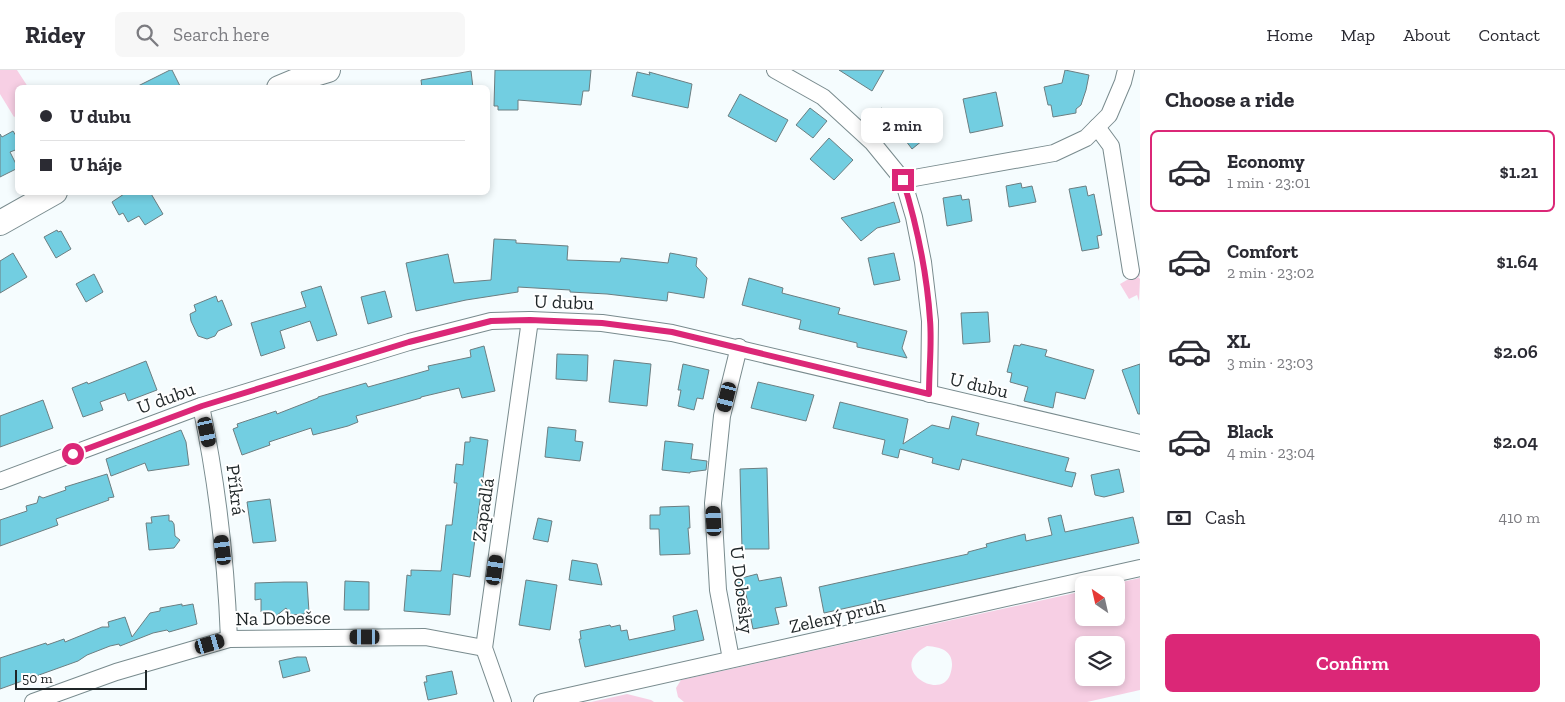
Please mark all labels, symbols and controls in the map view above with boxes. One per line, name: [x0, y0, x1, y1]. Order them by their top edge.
search box: [115, 12, 465, 57]
text: Ridey: [25, 20, 85, 49]
icon: search: [133, 21, 161, 49]
text: Search here: [173, 23, 269, 46]
text: Home: [1266, 24, 1313, 46]
text: Map: [1341, 24, 1375, 46]
text: About: [1403, 24, 1450, 46]
text: Contact: [1478, 24, 1540, 46]
text: Choose a ride: [1165, 86, 1295, 113]
text: U dubu: [70, 105, 131, 128]
callout: 2 min: [862, 108, 944, 142]
text: 2 min: [882, 116, 922, 135]
icon: car: [1167, 149, 1212, 194]
text: Economy: [1227, 150, 1305, 173]
text: U háje: [70, 153, 122, 176]
text: $1.21: [1499, 160, 1538, 183]
route end: [892, 169, 914, 191]
text: 1 min · 23:01: [1227, 173, 1310, 192]
icon: car: [1167, 239, 1212, 284]
text: Comfort: [1227, 240, 1298, 263]
text: $1.64: [1497, 250, 1538, 273]
text: 2 min · 23:02: [1227, 263, 1314, 282]
street label: U dubu: [534, 289, 595, 315]
icon: car: [1167, 329, 1212, 374]
text: XL: [1227, 330, 1250, 353]
text: $2.06: [1493, 340, 1538, 363]
text: 3 min · 23:03: [1227, 353, 1313, 372]
street label: U dubu: [947, 367, 1011, 403]
street label: U dubu: [134, 377, 198, 419]
car: [716, 381, 737, 413]
car: [196, 416, 217, 448]
icon: car: [1167, 419, 1212, 464]
text: Black: [1227, 420, 1273, 443]
text: $2.04: [1493, 430, 1538, 453]
route start: [62, 443, 84, 465]
text: 4 min · 23:04: [1227, 443, 1315, 462]
street label: Příkrá: [221, 463, 251, 517]
street label: Zapadlá: [467, 476, 499, 544]
icon: cash: [1165, 504, 1193, 532]
car: [705, 506, 722, 536]
text: Cash: [1205, 506, 1245, 529]
text: 410 m: [1499, 508, 1540, 527]
car: [213, 534, 232, 566]
street label: U Dobešky: [725, 545, 759, 635]
car: [485, 554, 504, 586]
north arrow: [1075, 576, 1125, 626]
map controls: [1075, 576, 1125, 686]
street label: Zelený pruh: [787, 594, 887, 638]
street label: Na Dobešce: [235, 606, 331, 630]
car: [350, 630, 380, 645]
car: [193, 633, 226, 655]
button: Confirm: [1165, 634, 1540, 692]
button: layers: [1075, 636, 1125, 686]
scale bar: [15, 667, 148, 690]
text: 50 m: [22, 670, 53, 687]

